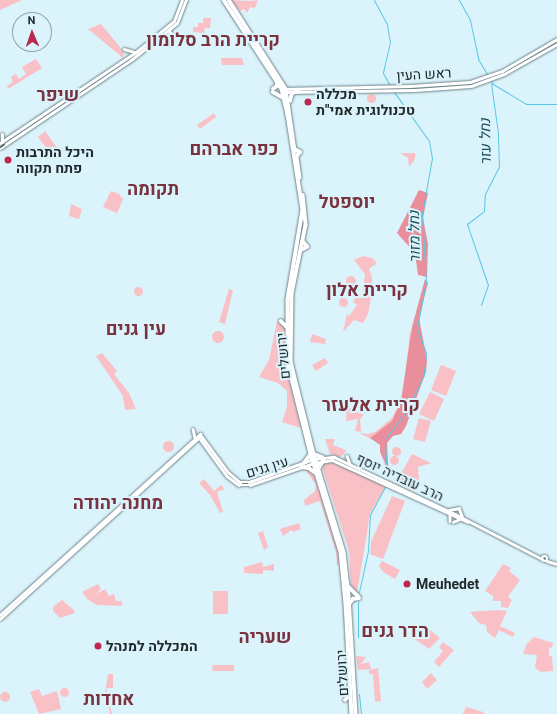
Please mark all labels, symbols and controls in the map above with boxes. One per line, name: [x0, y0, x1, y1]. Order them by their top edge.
north arrow: [12, 12, 52, 52]
text: N: [27, 14, 36, 27]
district label: קריית הרב סלומון: [146, 29, 280, 51]
street label: ראש העין: [396, 64, 452, 84]
district label: שיפר: [37, 84, 79, 106]
place label: מכללה טכנולוגית אמי"ת: [316, 86, 415, 118]
marker: מכללה טכנולוגית אמי"ת: [303, 97, 313, 107]
water label: נחל עזר: [477, 118, 495, 166]
district label: כפר אברהם: [190, 138, 278, 160]
place label: היכל התרבות פתח תקווה: [16, 144, 94, 176]
marker: היכל התרבות פתח תקווה: [3, 155, 13, 165]
district label: תקומה: [127, 178, 179, 200]
district label: יוספטל: [319, 191, 375, 213]
water label: נחל מזור: [406, 211, 424, 263]
district label: קריית אלון: [326, 279, 408, 301]
district label: עין גנים: [106, 318, 166, 340]
street label: ירושלים: [273, 332, 293, 380]
district label: קריית אלעזר: [322, 394, 420, 416]
street label: הרב עובדיה יוסף: [354, 449, 446, 505]
street label: עין גנים: [244, 453, 290, 481]
district label: מחנה יהודה: [73, 492, 163, 514]
place label: Meuhedet: [416, 576, 479, 592]
marker: Meuhedet: [401, 578, 413, 590]
district label: הדר גנים: [361, 620, 429, 642]
district label: שעריה: [239, 626, 291, 648]
place label: המכללה למנהל: [106, 638, 198, 654]
marker: המכללה למנהל: [93, 641, 103, 651]
street label: ירושלים: [332, 649, 352, 697]
district label: אחדות: [84, 688, 134, 710]

